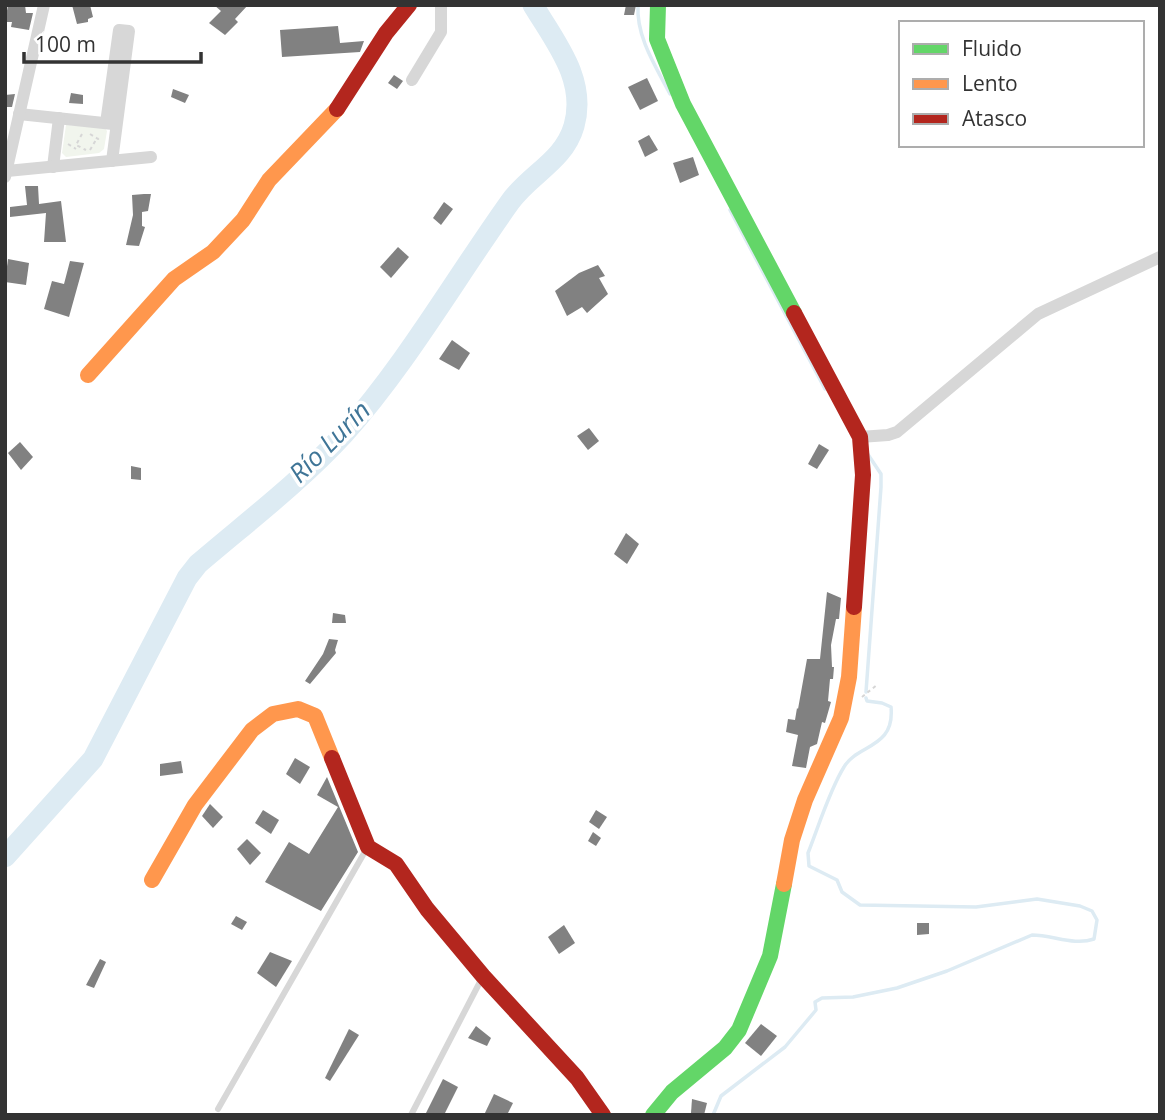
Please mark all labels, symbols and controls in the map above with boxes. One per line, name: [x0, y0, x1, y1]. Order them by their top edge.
scale bar: [24, 21, 201, 65]
legend: [899, 21, 1144, 147]
text: 100 m: [35, 30, 96, 58]
text: Fluido: [962, 34, 1022, 62]
text: Lento: [962, 69, 1018, 97]
text: Atasco: [962, 104, 1027, 132]
water label: Río Lurín: [280, 392, 378, 490]

